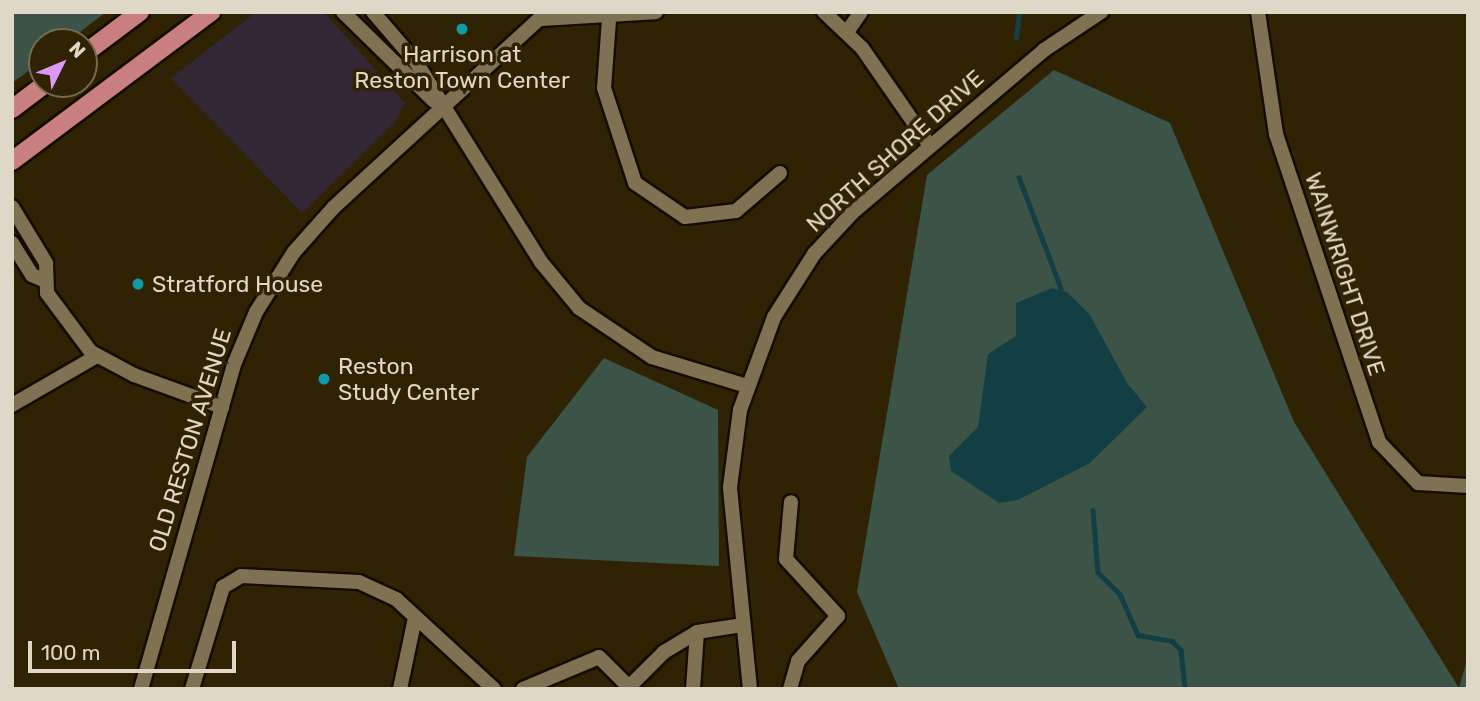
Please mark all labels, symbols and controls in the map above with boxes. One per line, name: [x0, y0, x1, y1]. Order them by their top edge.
marker: Harrison at Reston Town Center: [454, 21, 470, 37]
north arrow: [28, 28, 98, 98]
text: N: [64, 37, 90, 63]
place label: Harrison at Reston Town Center: [354, 40, 570, 94]
street label: NORTH SHORE DRIVE: [801, 64, 989, 238]
street label: WAINWRIGHT DRIVE: [1299, 169, 1391, 379]
place label: Stratford House: [152, 270, 323, 298]
marker: Stratford House: [130, 276, 146, 292]
street label: OLD RESTON AVENUE: [143, 325, 237, 555]
place label: Reston Study Center: [338, 352, 480, 406]
marker: Reston Study Center: [316, 371, 332, 387]
scale bar: [32, 628, 240, 672]
text: 100 m: [41, 640, 100, 665]

